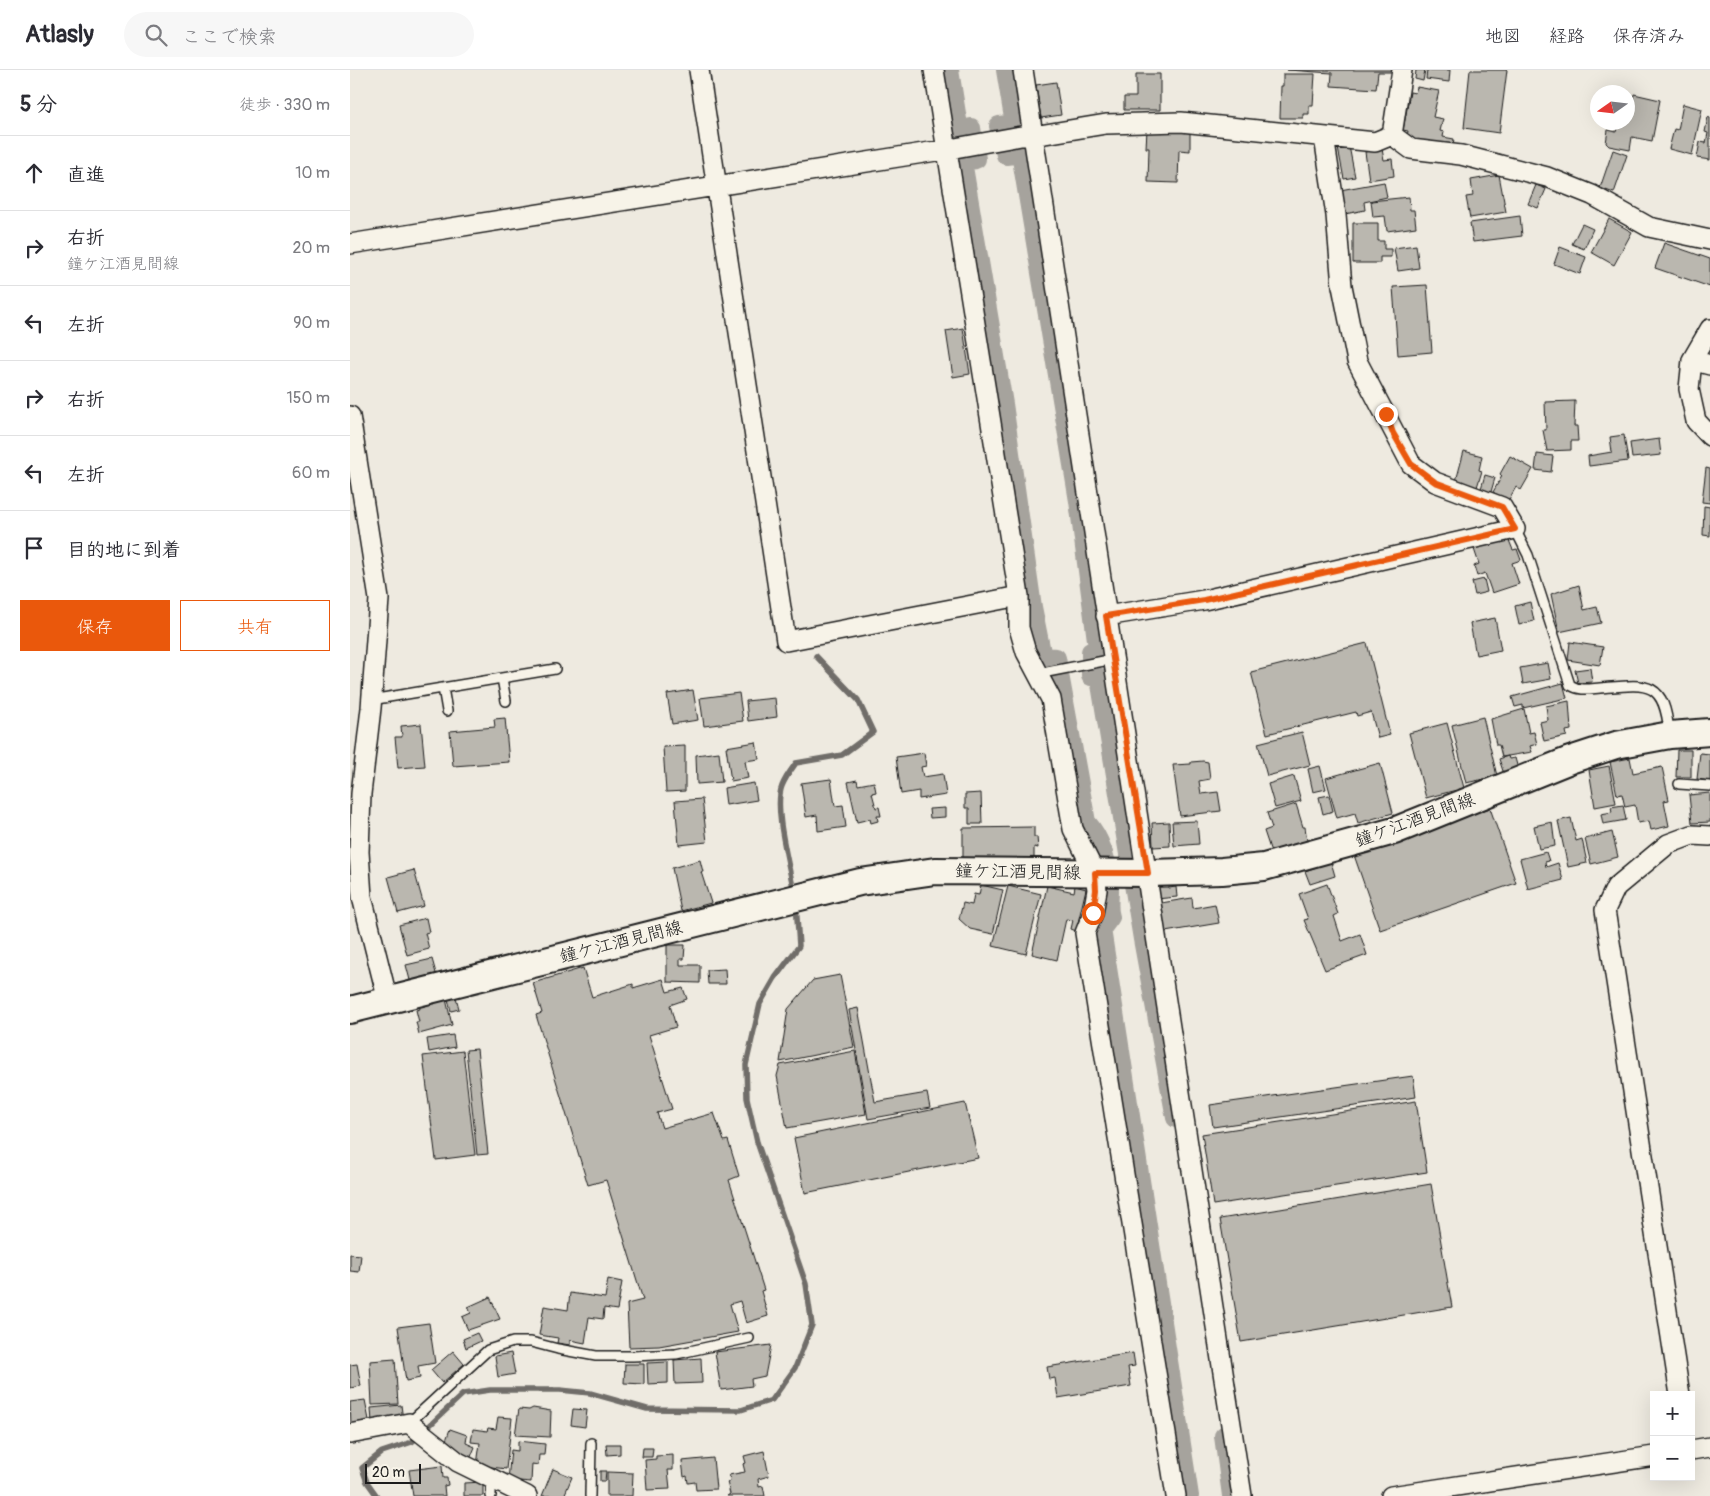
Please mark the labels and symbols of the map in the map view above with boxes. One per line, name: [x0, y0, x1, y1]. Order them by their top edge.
north arrow: [1590, 85, 1635, 130]
route end: [1375, 403, 1398, 426]
street label: 鐘ケ江酒見間線: [1352, 788, 1478, 852]
street label: 鐘ケ江酒見間線: [955, 859, 1081, 885]
route start: [1082, 902, 1105, 925]
street label: 鐘ケ江酒見間線: [557, 916, 685, 968]
scale bar: [365, 1461, 421, 1484]

